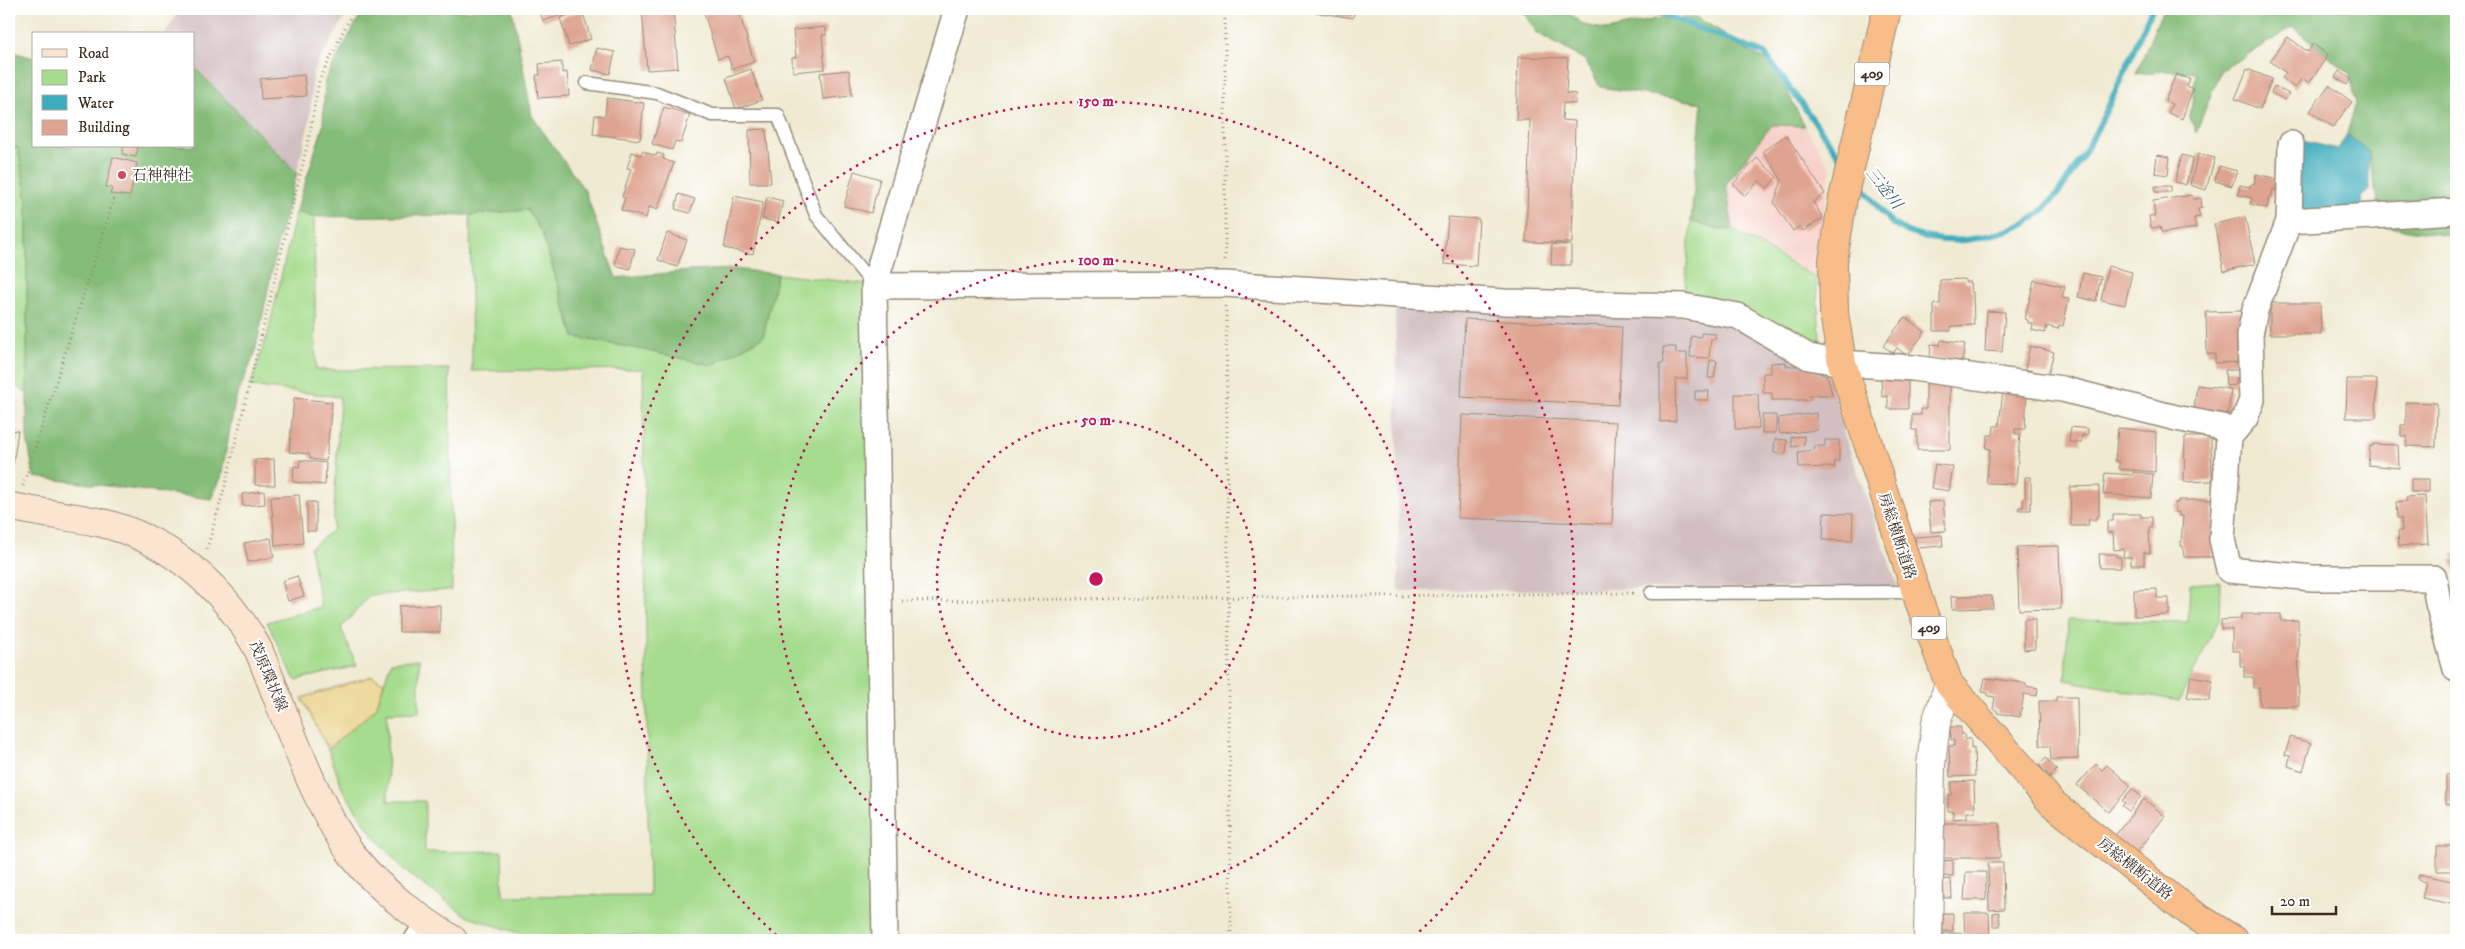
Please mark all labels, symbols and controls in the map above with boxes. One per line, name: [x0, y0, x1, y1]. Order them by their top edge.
legend: [32, 32, 195, 148]
text: Road: [78, 44, 110, 63]
road number: 409: [1854, 62, 1890, 86]
text: Park: [78, 68, 107, 87]
text: 150 m: [1078, 92, 1114, 111]
text: Water: [77, 94, 114, 113]
text: Building: [78, 118, 130, 137]
water label: 三途川: [1861, 163, 1908, 215]
place label: 石神神社: [132, 166, 192, 185]
marker: 石神神社: [116, 169, 128, 181]
text: 100 m: [1078, 251, 1115, 270]
text: 50 m: [1080, 411, 1112, 430]
street label: 房総横断道路: [1874, 490, 1920, 582]
centre of rings: [1087, 570, 1105, 588]
road number: 409: [1912, 616, 1946, 640]
street label: 茂原環状線: [245, 638, 291, 714]
street label: 房総横断道路: [2094, 834, 2176, 904]
scale bar: [2272, 884, 2336, 916]
text: 20 m: [2280, 892, 2310, 911]

